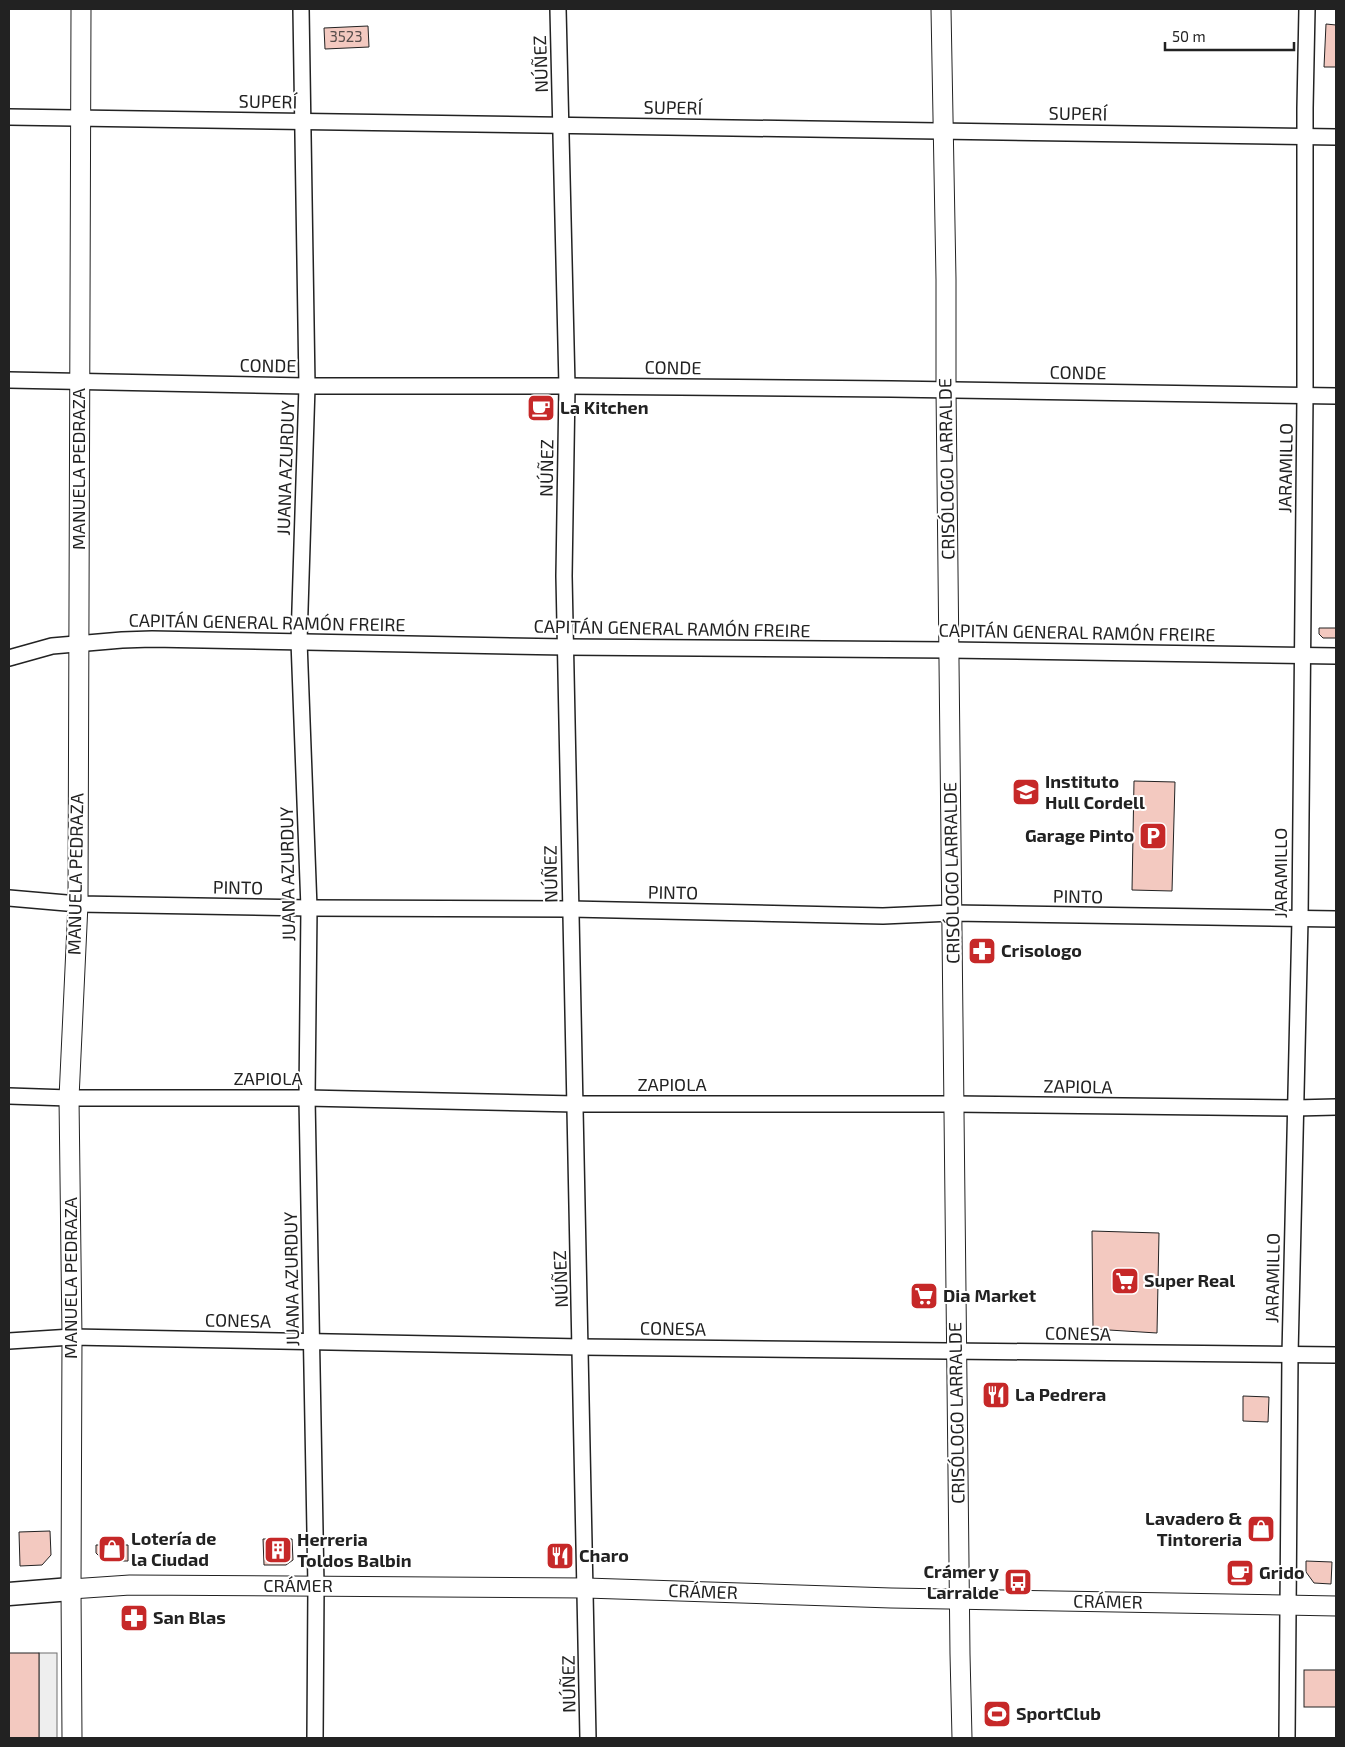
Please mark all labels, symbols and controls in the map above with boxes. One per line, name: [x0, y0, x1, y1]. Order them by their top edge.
scale bar: [1165, 20, 1294, 52]
house number: 3523: [329, 27, 363, 45]
text: 50 m: [1172, 27, 1206, 45]
street label: NÚÑEZ: [528, 35, 552, 93]
street label: SUPERÍ: [239, 89, 299, 113]
street label: SUPERÍ: [644, 95, 704, 119]
street label: SUPERÍ: [1049, 101, 1109, 125]
street label: CONDE: [239, 354, 297, 376]
street label: CONDE: [644, 356, 702, 378]
street label: CONDE: [1049, 361, 1107, 383]
street label: CRISÓLOGO LARRALDE: [933, 378, 959, 560]
street label: MANUELA PEDRAZA: [67, 387, 89, 550]
cafe icon: La Kitchen: [526, 393, 556, 423]
place label: La Kitchen: [560, 396, 649, 418]
street label: JUANA AZURDUY: [272, 399, 298, 536]
street label: JARAMILLO: [1273, 423, 1297, 513]
street label: NÚÑEZ: [534, 439, 558, 497]
street label: CAPITÁN GENERAL RAMÓN FREIRE: [128, 609, 406, 635]
street label: CAPITÁN GENERAL RAMÓN FREIRE: [533, 615, 811, 641]
street label: CAPITÁN GENERAL RAMÓN FREIRE: [938, 619, 1216, 645]
place label: Instituto Hull Cordell: [1045, 770, 1145, 813]
school or university icon: Instituto Hull Cordell: [1011, 777, 1041, 807]
street label: CRISÓLOGO LARRALDE: [938, 782, 964, 964]
street label: MANUELA PEDRAZA: [63, 792, 87, 955]
street label: JUANA AZURDUY: [275, 806, 299, 942]
parking icon: Garage Pinto: [1138, 821, 1168, 851]
place label: Garage Pinto: [1025, 824, 1134, 846]
street label: JARAMILLO: [1269, 828, 1291, 918]
street label: NÚÑEZ: [538, 845, 562, 903]
street label: PINTO: [213, 876, 263, 898]
street label: PINTO: [648, 881, 698, 903]
street label: PINTO: [1053, 885, 1103, 907]
pharmacy icon: Crisologo: [967, 936, 997, 966]
place label: Crisologo: [1001, 939, 1082, 961]
street label: ZAPIOLA: [233, 1067, 303, 1089]
street label: ZAPIOLA: [637, 1073, 707, 1095]
street label: ZAPIOLA: [1043, 1074, 1114, 1098]
street label: MANUELA PEDRAZA: [59, 1196, 81, 1359]
street label: JUANA AZURDUY: [279, 1211, 303, 1347]
street label: JARAMILLO: [1260, 1233, 1284, 1323]
street label: NÚÑEZ: [548, 1250, 572, 1308]
supermarket icon: Super Real: [1110, 1266, 1140, 1296]
place label: Super Real: [1144, 1269, 1235, 1291]
supermarket icon: Dia Market: [909, 1281, 939, 1311]
place label: Dia Market: [943, 1284, 1037, 1306]
street label: CONESA: [205, 1308, 272, 1332]
street label: CONESA: [640, 1316, 707, 1340]
street label: CONESA: [1045, 1321, 1112, 1345]
street label: CRISÓLOGO LARRALDE: [943, 1322, 969, 1504]
restaurant icon: La Pedrera: [981, 1380, 1011, 1410]
place label: La Pedrera: [1015, 1383, 1106, 1405]
place label: Lavadero & Tintoreria: [1145, 1507, 1242, 1550]
shop icon: Lavadero & Tintoreria: [1246, 1514, 1276, 1544]
place label: Lotería de la Ciudad: [131, 1527, 216, 1570]
place label: Herreria Toldos Balbin: [297, 1528, 412, 1571]
shop icon: Lotería de la Ciudad: [97, 1534, 127, 1564]
building icon: Herreria Toldos Balbin: [263, 1535, 293, 1565]
restaurant icon: Charo: [545, 1541, 575, 1571]
place label: Charo: [579, 1544, 629, 1566]
cafe icon: Grido: [1225, 1558, 1255, 1588]
place label: Crámer y Larralde: [924, 1560, 1000, 1603]
place label: Grido: [1259, 1561, 1305, 1583]
bus stop icon: Crámer y Larralde: [1003, 1567, 1033, 1597]
street label: CRÁMER: [263, 1574, 333, 1596]
street label: CRÁMER: [668, 1579, 738, 1603]
street label: CRÁMER: [1073, 1589, 1143, 1613]
pharmacy icon: San Blas: [119, 1603, 149, 1633]
place label: San Blas: [153, 1606, 226, 1628]
street label: NÚÑEZ: [556, 1655, 580, 1713]
sports icon: SportClub: [982, 1699, 1012, 1729]
place label: SportClub: [1016, 1702, 1101, 1724]

